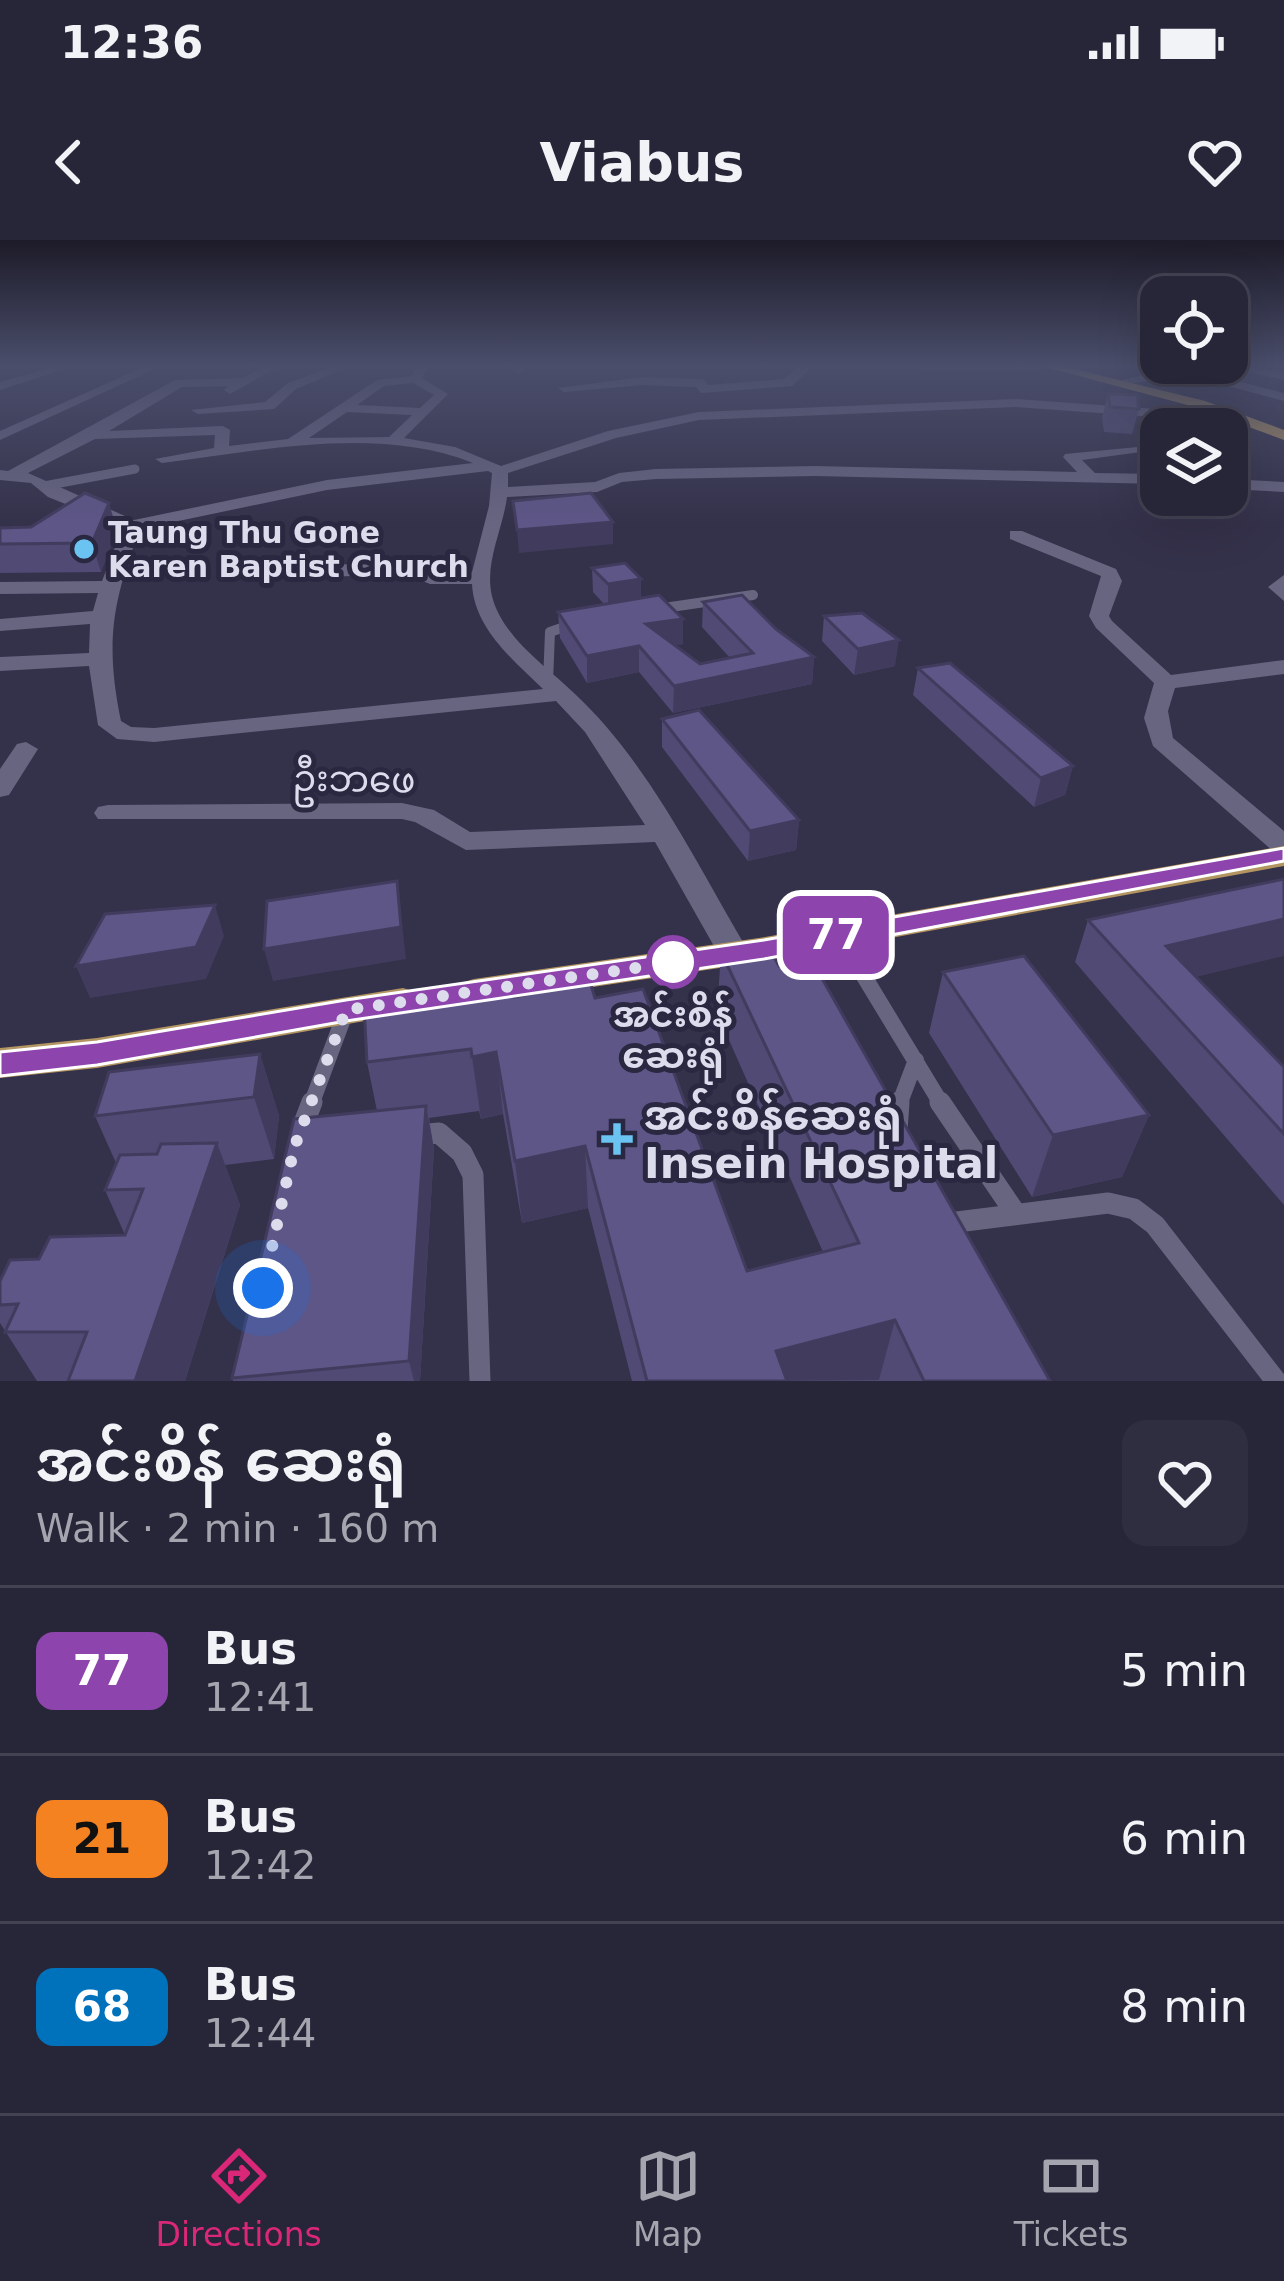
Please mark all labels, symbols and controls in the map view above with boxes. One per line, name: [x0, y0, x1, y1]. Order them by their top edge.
text: 12:36: [60, 16, 203, 69]
icon: back: [36, 129, 102, 195]
icon: heart: [1182, 129, 1248, 195]
text: Viabus: [539, 131, 745, 194]
map controls: [1140, 276, 1248, 516]
button: locate: [1140, 276, 1248, 384]
button: layers: [1140, 408, 1248, 516]
place label: Taung Thu Gone Karen Baptist Church: [108, 515, 469, 584]
marker: Taung Thu Gone Karen Baptist Church: [71, 536, 97, 562]
street label: ဦးဘဖေ: [292, 753, 416, 810]
line badge: 77: [782, 896, 890, 974]
text: 77: [807, 910, 865, 959]
marker: အင်းစိန် ဆေးရုံ: [648, 937, 698, 987]
place label: အင်းစိန် ဆေးရုံ: [613, 990, 733, 1085]
place label: အင်းစိန်ဆေးရုံ Insein Hospital: [644, 1088, 998, 1188]
marker: အင်းစိန်ဆေးရုံ Insein Hospital: [601, 1123, 633, 1155]
your location: [233, 1258, 293, 1318]
button: heart: [1122, 1420, 1248, 1546]
text: အင်းစိန် ဆေးရုံ: [36, 1428, 406, 1494]
text: Walk · 2 min · 160 m: [36, 1506, 439, 1551]
text: Bus: [204, 1622, 297, 1675]
text: 5 min: [1120, 1644, 1248, 1697]
text: 77: [73, 1646, 131, 1695]
text: 12:41: [204, 1675, 316, 1720]
text: Bus: [204, 1790, 297, 1843]
text: 6 min: [1120, 1812, 1248, 1865]
text: 21: [73, 1814, 131, 1863]
text: 12:42: [204, 1843, 316, 1888]
text: Bus: [204, 1958, 297, 2011]
text: 8 min: [1120, 1980, 1248, 2033]
text: 68: [73, 1982, 131, 2031]
text: 12:44: [204, 2011, 316, 2056]
tab: Directions: [156, 2143, 322, 2254]
tab: Map: [633, 2143, 703, 2254]
tab: Tickets: [1014, 2143, 1128, 2254]

